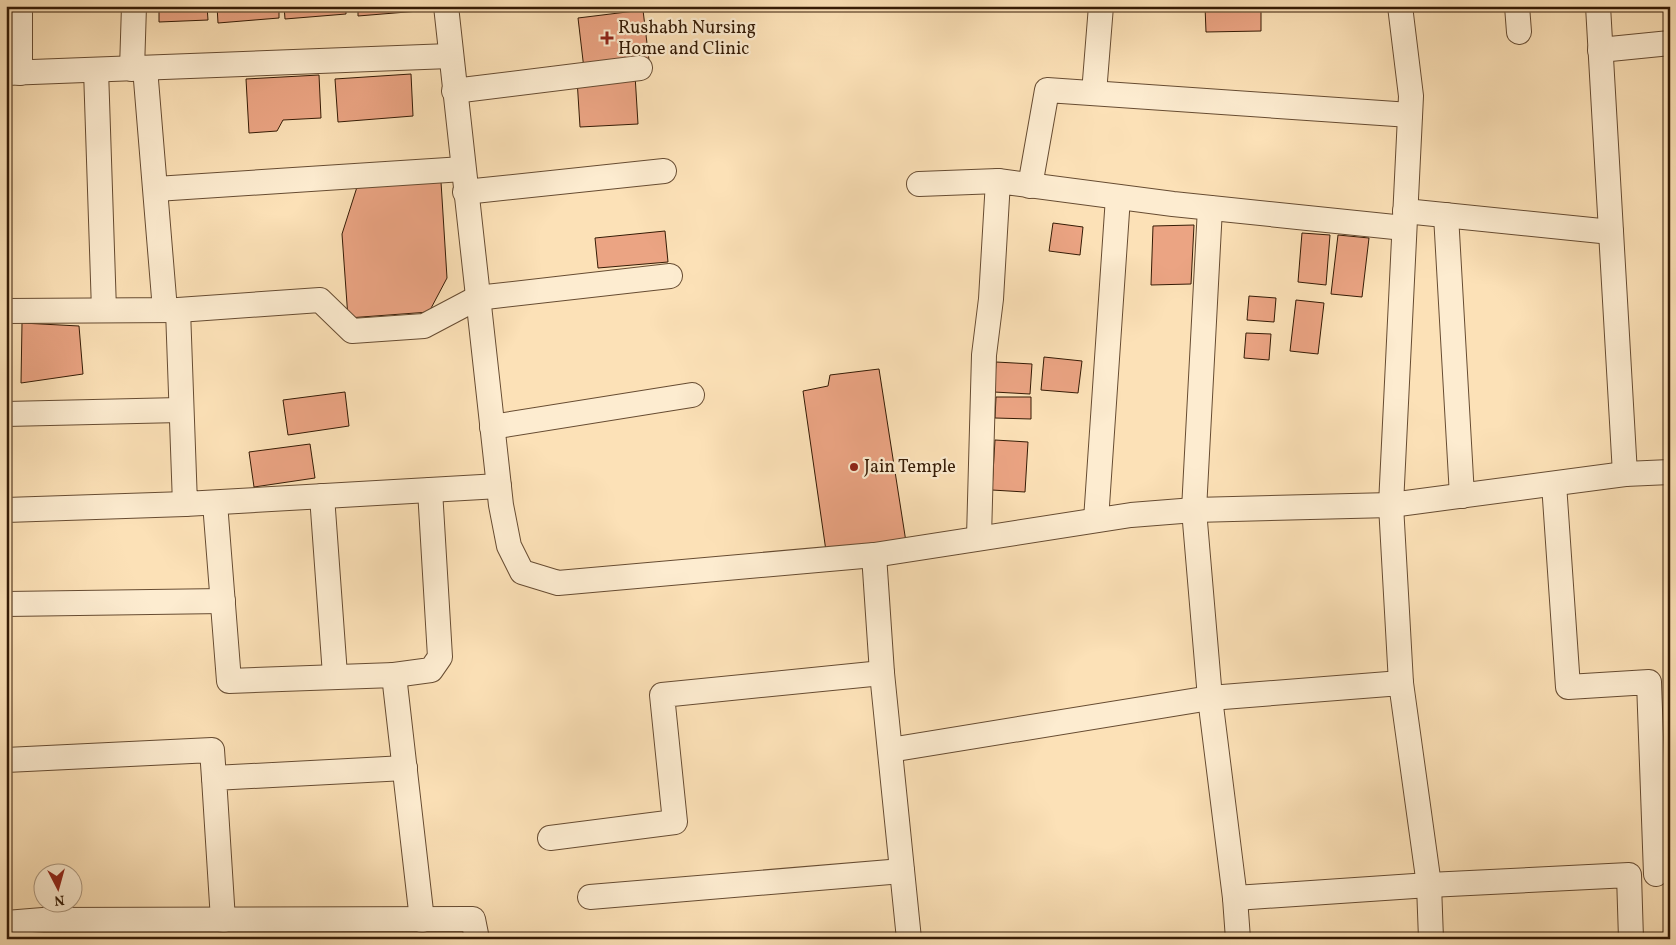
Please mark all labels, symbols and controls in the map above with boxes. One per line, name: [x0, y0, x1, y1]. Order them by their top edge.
place label: Rushabh Nursing Home and Clinic: [618, 16, 756, 62]
marker: Rushabh Nursing Home and Clinic: [600, 31, 614, 45]
place label: Jain Temple: [864, 455, 956, 480]
marker: Jain Temple: [848, 461, 860, 473]
north arrow: [32, 862, 82, 912]
text: N: [53, 889, 65, 909]

